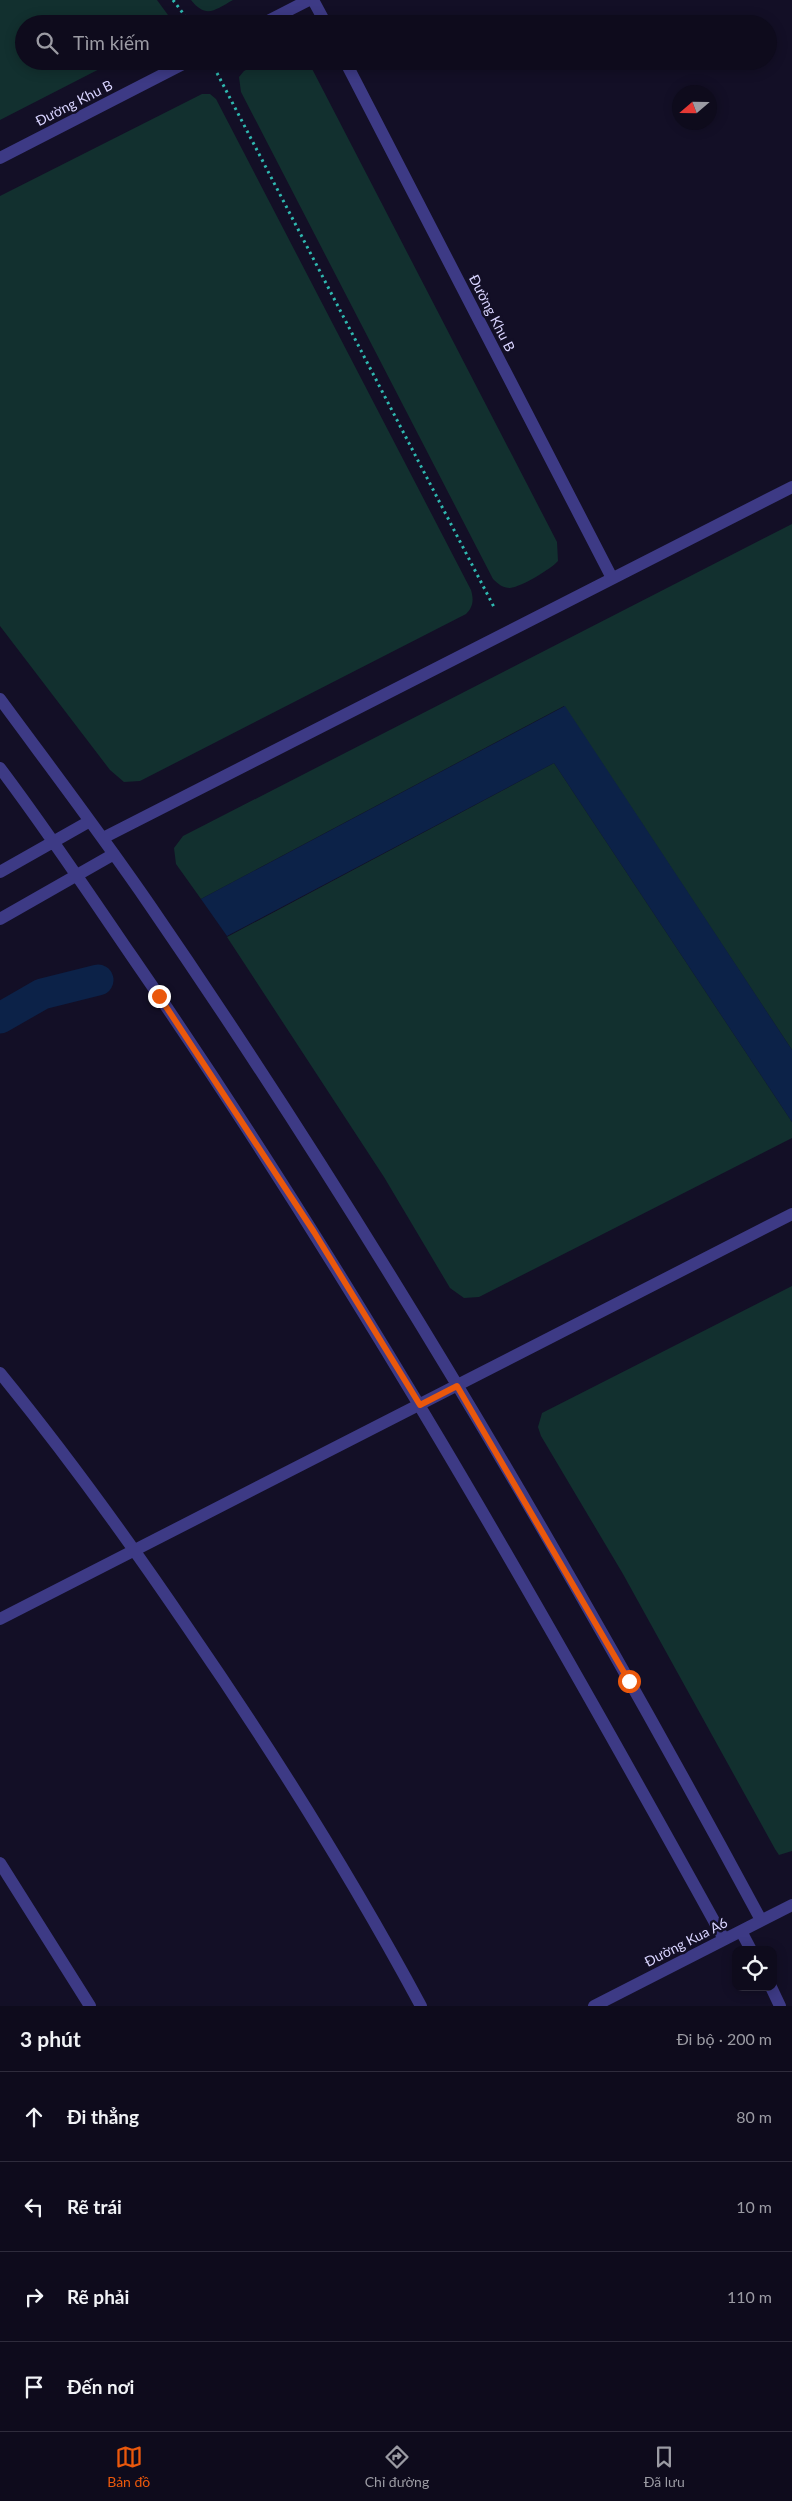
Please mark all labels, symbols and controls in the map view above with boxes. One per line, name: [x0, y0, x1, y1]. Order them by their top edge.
search box: [15, 15, 777, 70]
icon: search: [33, 29, 61, 57]
text: Tìm kiếm: [73, 31, 150, 54]
street label: Đường Khu B: [32, 76, 115, 129]
north arrow: [672, 85, 717, 130]
street label: Đường Khu B: [466, 271, 519, 354]
route end: [148, 985, 171, 1008]
route start: [618, 1670, 641, 1693]
street label: Đường Kua A6: [641, 1913, 730, 1970]
map controls: [732, 1946, 777, 1991]
button: locate: [732, 1946, 777, 1991]
text: 3 phút: [20, 2026, 81, 2051]
text: Đi bộ · 200 m: [676, 2029, 772, 2048]
icon: ahead: [20, 2103, 48, 2131]
text: Đi thẳng: [67, 2105, 139, 2128]
text: 80 m: [736, 2107, 772, 2126]
icon: left: [20, 2193, 48, 2221]
text: Rẽ trái: [67, 2195, 122, 2218]
text: 10 m: [736, 2197, 772, 2216]
icon: right: [20, 2283, 48, 2311]
text: Rẽ phải: [67, 2285, 129, 2308]
text: 110 m: [727, 2287, 772, 2306]
icon: arrive: [20, 2373, 48, 2401]
text: Đến nơi: [67, 2375, 134, 2398]
tab: Bản đồ: [107, 2443, 150, 2490]
tab: Chỉ đường: [365, 2443, 429, 2490]
tab: Đã lưu: [644, 2443, 685, 2490]

